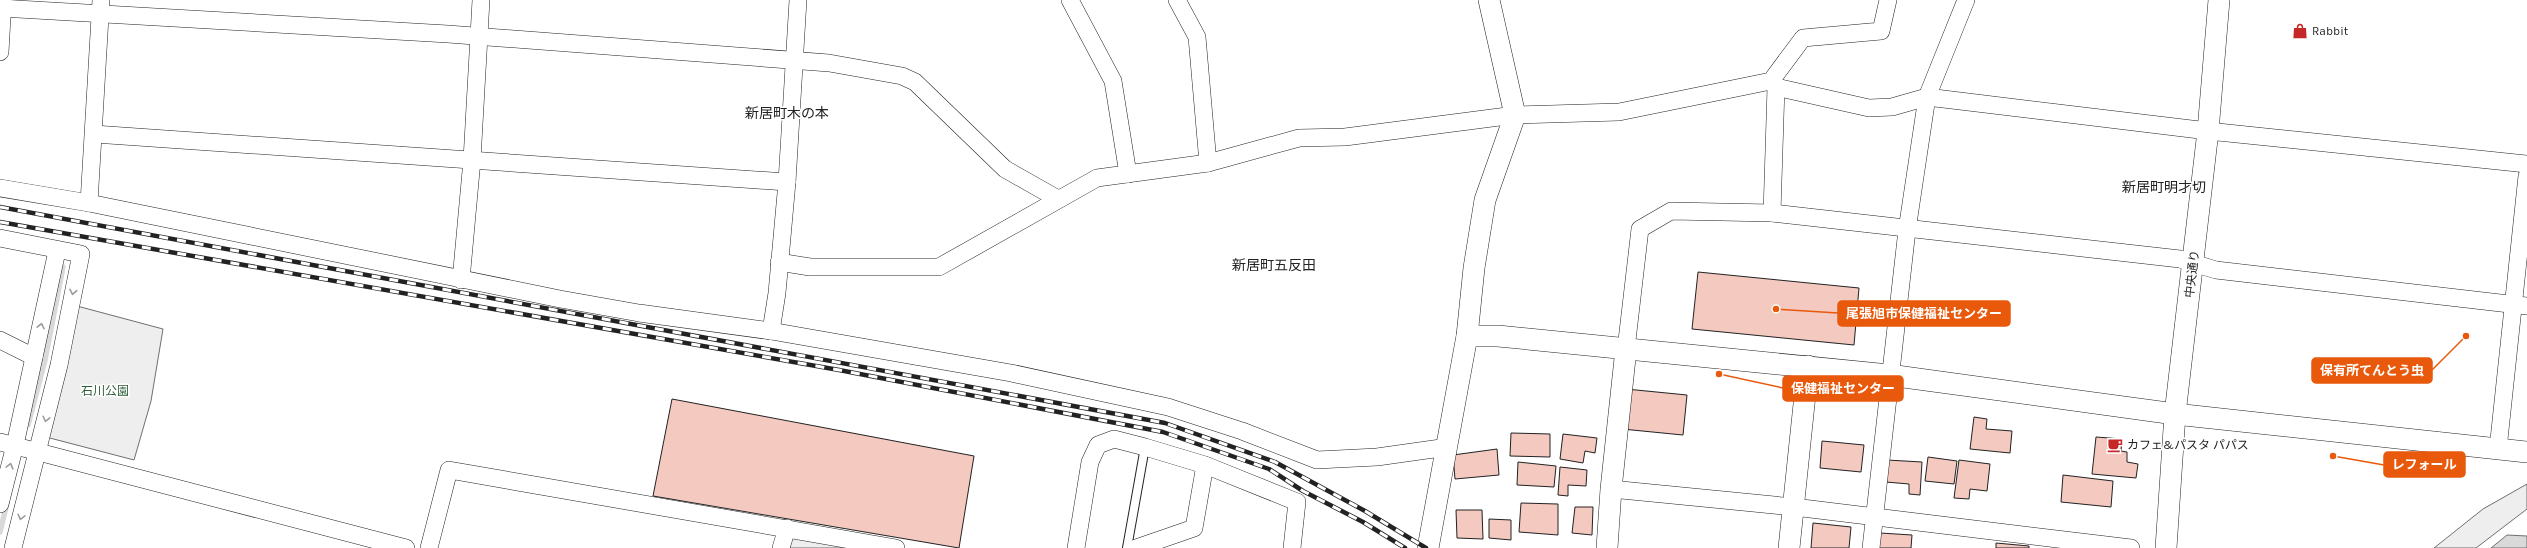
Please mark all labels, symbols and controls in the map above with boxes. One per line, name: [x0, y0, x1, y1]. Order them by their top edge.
shop icon: Rabbit: [2291, 22, 2309, 40]
place label: Rabbit: [2312, 24, 2349, 38]
district label: 新居町木の本: [745, 105, 829, 122]
district label: 新居町明才切: [2122, 179, 2206, 196]
street label: 中央通り: [2182, 249, 2202, 299]
district label: 新居町五反田: [1232, 257, 1316, 274]
one-way arrow: [70, 289, 78, 295]
callout: 尾張旭市保健福祉センター: [1838, 301, 2010, 326]
text: 尾張旭市保健福祉センター: [1846, 306, 2002, 321]
one-way arrow: [36, 323, 44, 329]
callout: 保有所てんとう虫: [2312, 358, 2432, 383]
text: 保有所てんとう虫: [2320, 363, 2424, 378]
callout: 保健福祉センター: [1783, 376, 1903, 401]
text: 保健福祉センター: [1791, 381, 1895, 396]
park label: 石川公園: [81, 384, 129, 398]
one-way arrow: [42, 416, 50, 422]
cafe icon: カフェ&パスタ パパス: [2106, 436, 2124, 454]
place label: カフェ&パスタ パパス: [2127, 438, 2249, 452]
callout: レフォール: [2384, 452, 2465, 477]
text: レフォール: [2391, 457, 2457, 472]
one-way arrow: [5, 463, 14, 470]
one-way arrow: [17, 514, 26, 521]

